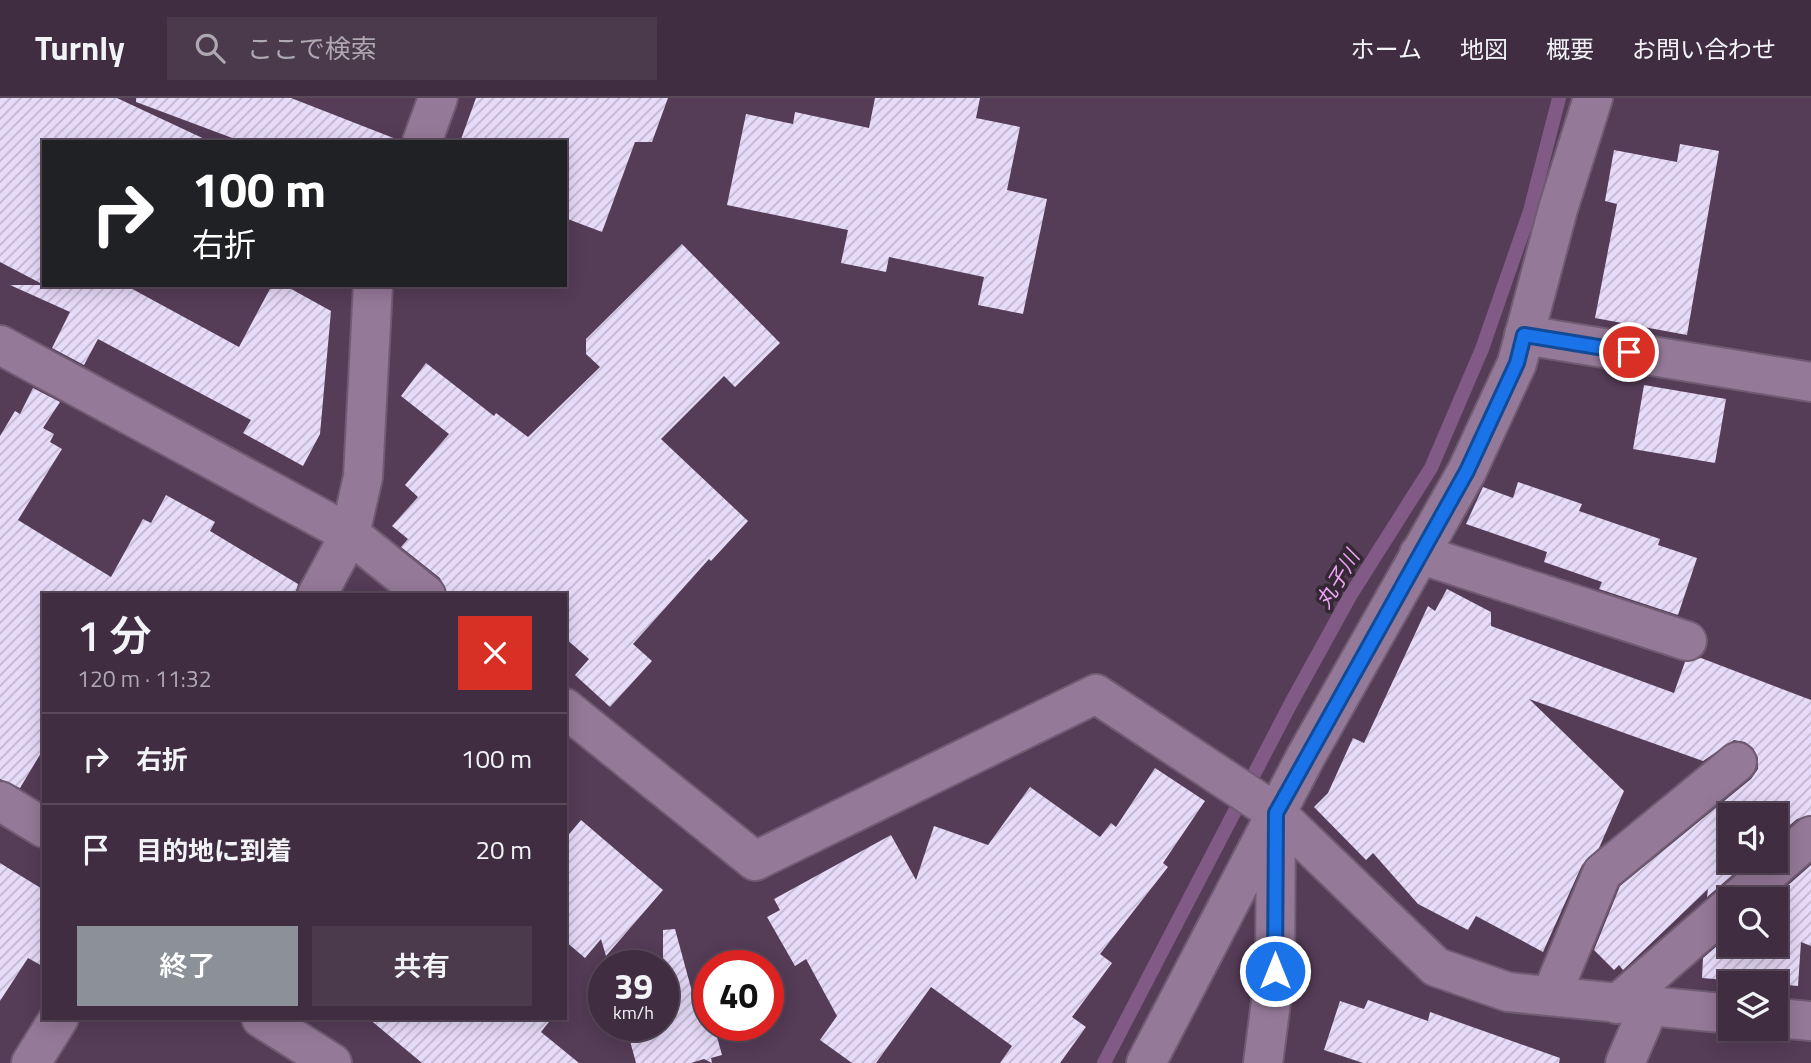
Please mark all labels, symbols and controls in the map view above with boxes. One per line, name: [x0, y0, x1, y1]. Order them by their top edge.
search box: [167, 17, 657, 80]
text: Turnly: [35, 23, 125, 73]
icon: search: [191, 29, 229, 67]
text: ここで検索: [247, 29, 377, 68]
text: ホーム: [1351, 31, 1422, 67]
text: 地図: [1460, 31, 1508, 67]
text: 概要: [1546, 31, 1594, 67]
text: お問い合わせ: [1632, 31, 1776, 67]
text: 100 m: [192, 151, 326, 226]
icon: right: [77, 168, 168, 259]
text: 右折: [192, 220, 256, 268]
pin: [1599, 322, 1659, 382]
icon: arrive: [1610, 333, 1648, 371]
water label: 丸子川: [1307, 542, 1368, 614]
text: 1 分: [77, 603, 152, 667]
button: close: [458, 616, 532, 690]
text: 120 m · 11:32: [77, 661, 212, 696]
text: 100 m: [461, 739, 532, 778]
icon: right: [77, 740, 115, 778]
text: 右折: [136, 740, 188, 779]
map controls: [1718, 803, 1788, 1041]
button: sound: [1718, 803, 1788, 873]
text: 20 m: [475, 830, 532, 869]
icon: arrive: [77, 831, 115, 869]
text: 目的地に到着: [136, 831, 292, 870]
button: search: [1718, 887, 1788, 957]
button: 終了: [77, 926, 298, 1006]
button: 共有: [312, 926, 532, 1006]
position arrow: [1238, 934, 1312, 1008]
speed limit sign: 40: [693, 950, 784, 1041]
text: 39: [614, 959, 653, 1013]
button: layers: [1718, 971, 1788, 1041]
text: km/h: [613, 999, 654, 1026]

